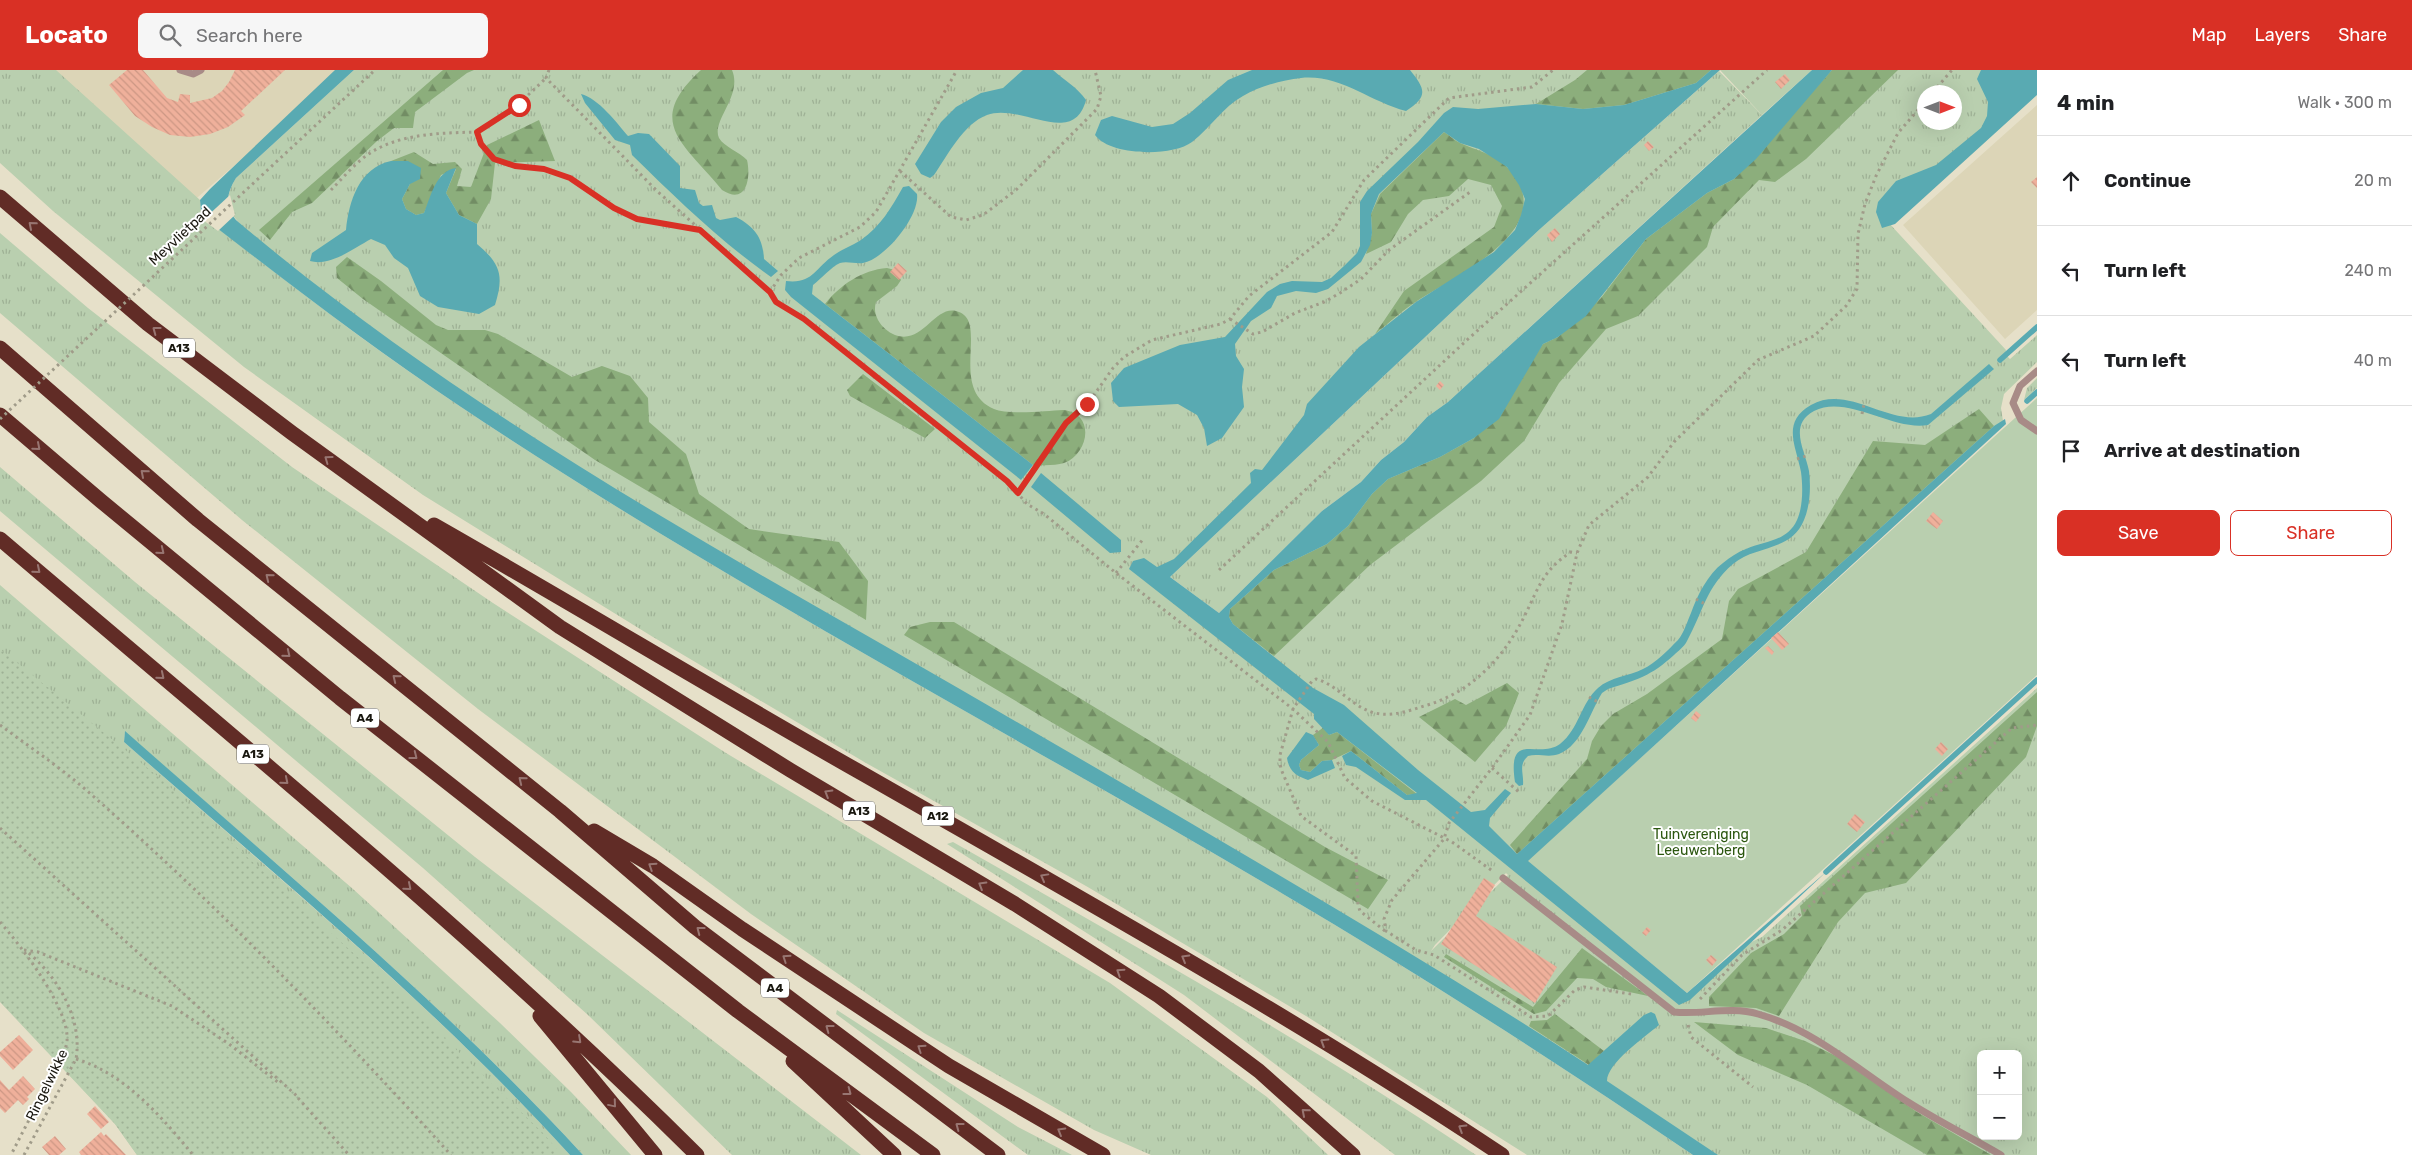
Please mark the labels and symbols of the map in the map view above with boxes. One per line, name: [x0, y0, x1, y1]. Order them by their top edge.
north arrow: [1917, 85, 1962, 130]
route start: [508, 94, 531, 117]
street label: Meyvlietpad: [145, 203, 215, 269]
one-way arrow: [29, 223, 38, 231]
one-way arrow: [152, 327, 162, 336]
road number: A13: [163, 338, 195, 358]
route end: [1076, 393, 1099, 416]
one-way arrow: [31, 441, 40, 449]
one-way arrow: [324, 456, 334, 465]
one-way arrow: [141, 470, 150, 479]
one-way arrow: [155, 546, 164, 554]
one-way arrow: [31, 565, 40, 573]
one-way arrow: [266, 574, 275, 582]
one-way arrow: [281, 649, 290, 657]
one-way arrow: [155, 670, 164, 678]
one-way arrow: [393, 676, 402, 684]
road number: A4: [351, 708, 379, 728]
road number: A13: [237, 744, 269, 764]
one-way arrow: [408, 751, 417, 760]
one-way arrow: [279, 775, 288, 784]
one-way arrow: [519, 777, 528, 786]
one-way arrow: [825, 789, 834, 799]
road number: A13: [843, 801, 875, 820]
road number: A12: [922, 806, 954, 826]
park label: Tuinvereniging Leeuwenberg: [1653, 826, 1749, 859]
one-way arrow: [648, 862, 657, 872]
one-way arrow: [1041, 873, 1050, 883]
one-way arrow: [402, 881, 411, 890]
one-way arrow: [979, 881, 988, 891]
one-way arrow: [696, 927, 705, 936]
one-way arrow: [1181, 954, 1190, 964]
one-way arrow: [782, 955, 791, 964]
one-way arrow: [1116, 968, 1125, 978]
road number: A4: [761, 978, 789, 998]
one-way arrow: [825, 1025, 835, 1034]
one-way arrow: [573, 1034, 582, 1043]
one-way arrow: [1320, 1039, 1329, 1049]
one-way arrow: [917, 1045, 927, 1054]
street label: Ringelwikke: [22, 1046, 72, 1123]
one-way arrow: [842, 1086, 852, 1095]
one-way arrow: [607, 1098, 615, 1107]
one-way arrow: [1302, 1109, 1311, 1118]
one-way arrow: [955, 1123, 965, 1132]
one-way arrow: [1458, 1125, 1467, 1134]
one-way arrow: [1057, 1127, 1066, 1137]

